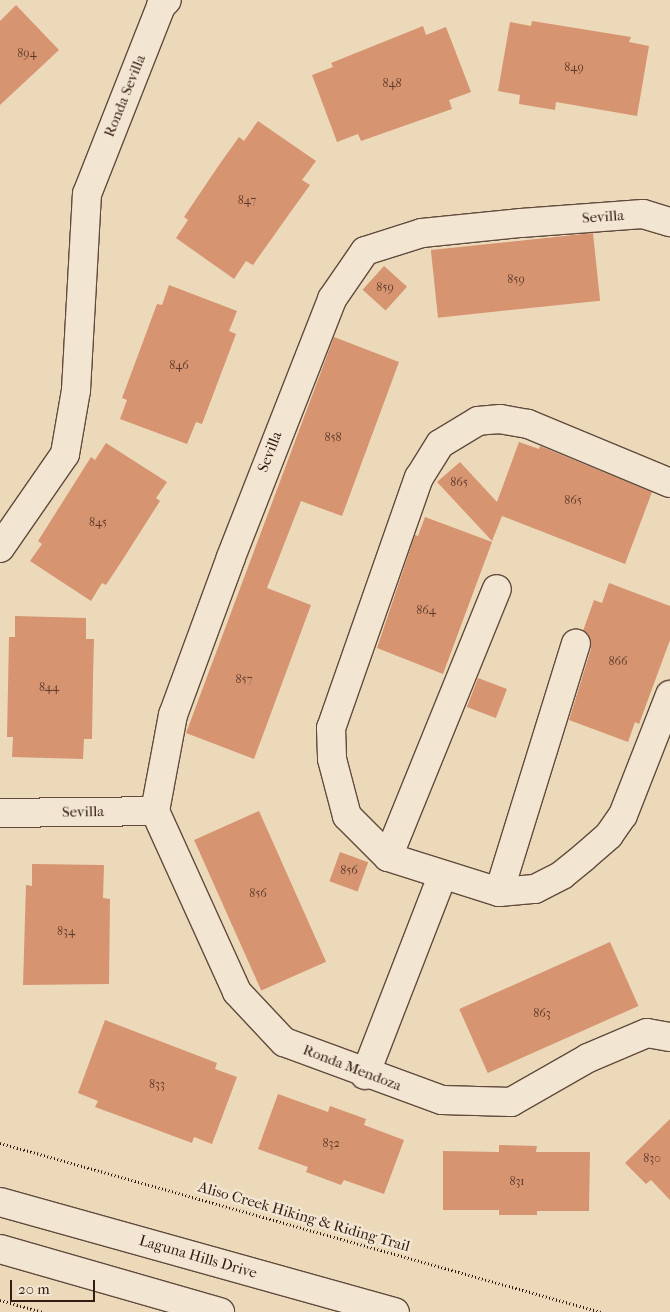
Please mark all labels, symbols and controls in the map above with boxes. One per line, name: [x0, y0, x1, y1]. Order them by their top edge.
house number: 894: [17, 47, 37, 61]
street label: Ronda Sevilla: [100, 52, 150, 140]
house number: 849: [564, 61, 584, 75]
house number: 848: [382, 77, 402, 91]
house number: 847: [238, 194, 256, 208]
street label: Sevilla: [581, 207, 625, 227]
house number: 859: [507, 273, 525, 287]
house number: 859: [376, 281, 394, 295]
house number: 846: [169, 359, 189, 373]
street label: Sevilla: [254, 429, 286, 475]
house number: 858: [324, 431, 342, 445]
house number: 865: [450, 476, 468, 490]
house number: 865: [564, 494, 582, 508]
house number: 845: [89, 516, 107, 530]
house number: 864: [416, 604, 436, 618]
house number: 866: [608, 655, 628, 669]
house number: 857: [235, 673, 253, 687]
house number: 844: [39, 681, 59, 695]
street label: Sevilla: [62, 803, 104, 821]
house number: 856: [340, 864, 358, 878]
house number: 856: [249, 887, 267, 901]
house number: 834: [57, 925, 75, 939]
house number: 863: [533, 1007, 551, 1021]
street label: Ronda Mendoza: [300, 1041, 404, 1095]
house number: 833: [149, 1078, 165, 1092]
house number: 832: [322, 1137, 340, 1151]
house number: 830: [643, 1152, 661, 1166]
house number: 831: [509, 1175, 525, 1189]
street label: Aliso Creek Hiking & Riding Trail: [196, 1178, 412, 1256]
street label: Laguna Hills Drive: [137, 1232, 259, 1282]
scale bar: [12, 1270, 98, 1302]
text: 20 m: [18, 1280, 50, 1298]

